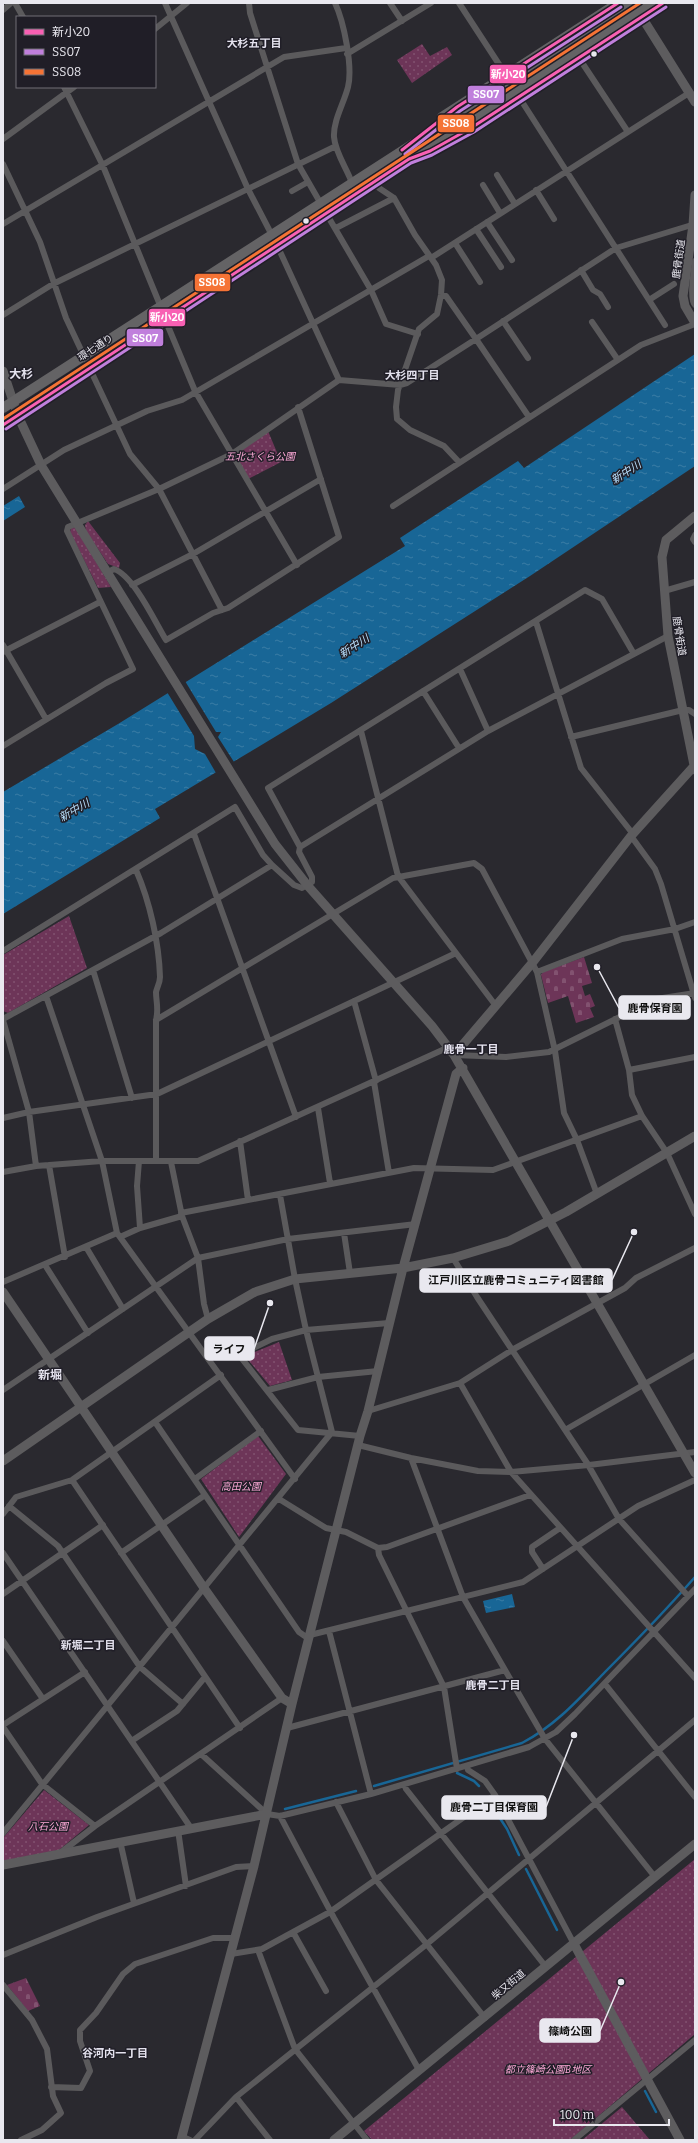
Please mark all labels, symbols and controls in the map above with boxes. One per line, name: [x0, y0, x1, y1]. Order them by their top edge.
legend: [16, 16, 156, 88]
text: 新小20: [52, 25, 90, 39]
district label: 大杉五丁目: [227, 37, 282, 50]
text: SS07: [52, 45, 80, 59]
unlabelled marker: [589, 49, 599, 59]
line badge: 新小20: [489, 64, 527, 84]
text: SS08: [52, 65, 81, 79]
text: 新小20: [490, 68, 526, 81]
line badge: SS07: [467, 85, 505, 104]
text: SS07: [473, 88, 499, 101]
line badge: SS08: [437, 114, 475, 133]
text: SS08: [443, 117, 470, 130]
unlabelled marker: [301, 216, 311, 226]
street label: 鹿骨街道: [670, 238, 688, 280]
line badge: SS08: [194, 273, 231, 292]
text: SS08: [199, 276, 226, 289]
line badge: 新小20: [148, 308, 186, 327]
text: 新小20: [149, 311, 185, 324]
line badge: SS07: [126, 328, 164, 347]
street label: 環七通り: [76, 332, 116, 364]
text: SS07: [132, 332, 158, 345]
district label: 大杉: [9, 367, 33, 381]
district label: 大杉四丁目: [385, 369, 440, 382]
park label: 五北さくら公園: [225, 451, 297, 463]
water label: 新中川: [609, 457, 644, 487]
street label: 鹿骨街道: [670, 615, 688, 657]
water label: 新中川: [337, 631, 372, 661]
water label: 新中川: [57, 796, 93, 824]
callout: 鹿骨保育園: [619, 996, 690, 1019]
text: 鹿骨保育園: [628, 1002, 683, 1015]
district label: 鹿骨一丁目: [444, 1043, 499, 1056]
callout: 江戸川区立鹿骨コミュニティ図書館: [420, 1269, 612, 1292]
text: 江戸川区立鹿骨コミュニティ図書館: [428, 1274, 604, 1287]
callout: ライフ: [205, 1337, 254, 1360]
text: ライフ: [213, 1343, 246, 1356]
district label: 新堀: [38, 1368, 62, 1382]
park label: 高田公園: [221, 1481, 263, 1493]
district label: 新堀二丁目: [61, 1639, 116, 1652]
district label: 鹿骨二丁目: [466, 1679, 521, 1692]
callout: 鹿骨二丁目保育園: [442, 1796, 546, 1819]
text: 鹿骨二丁目保育園: [450, 1801, 538, 1814]
park label: 八石公園: [28, 1821, 70, 1833]
street label: 柴又街道: [489, 1967, 528, 2002]
callout: 篠崎公園: [540, 2019, 600, 2042]
text: 篠崎公園: [548, 2025, 592, 2038]
district label: 谷河内一丁目: [82, 2047, 148, 2060]
park label: 都立篠崎公園B地区: [505, 2064, 593, 2076]
scale bar: [554, 2101, 669, 2127]
text: 100 m: [560, 2108, 595, 2122]

